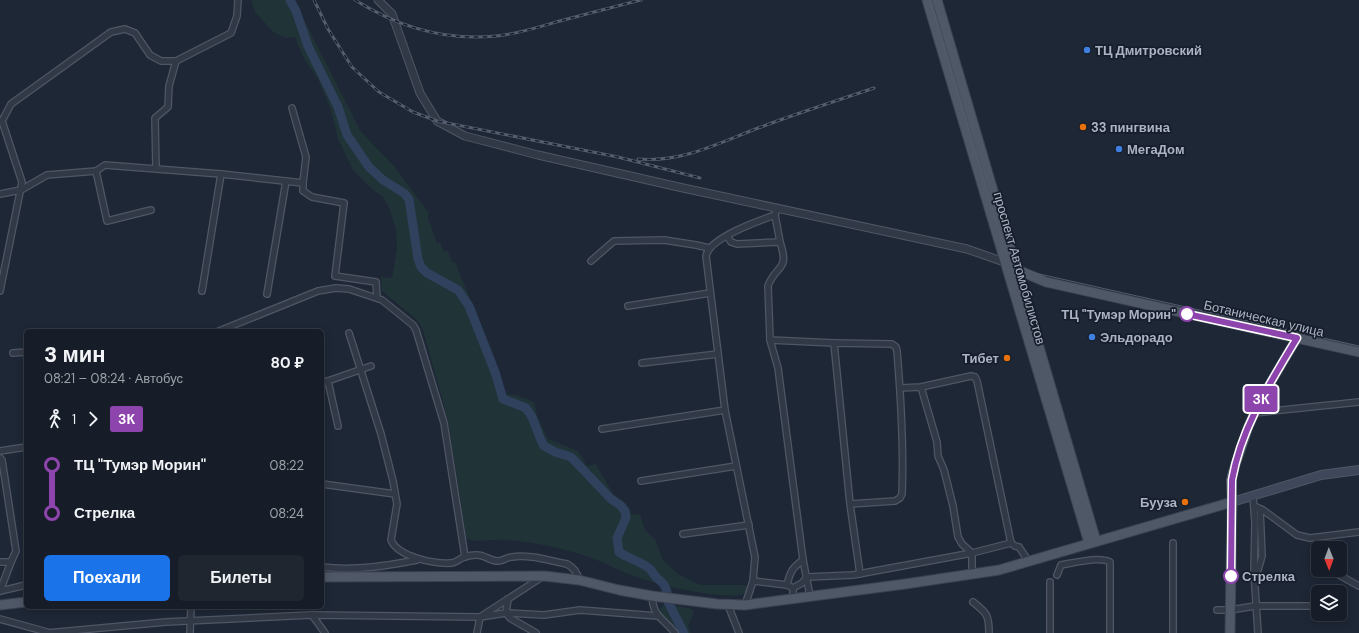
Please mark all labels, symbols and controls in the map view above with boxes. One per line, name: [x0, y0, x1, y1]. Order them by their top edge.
place label: ТЦ Дмитровский: [1095, 42, 1202, 59]
marker: ТЦ Дмитровский: [1082, 45, 1092, 55]
place label: 33 пингвина: [1091, 119, 1171, 136]
marker: 33 пингвина: [1078, 122, 1088, 132]
place label: МегаДом: [1127, 141, 1185, 158]
marker: МегаДом: [1114, 144, 1124, 154]
street label: проспект Автомобилистов: [990, 190, 1049, 347]
street label: Ботаническая улица: [1202, 296, 1326, 341]
place label: ТЦ "Тумэр Морин": [1061, 306, 1176, 323]
marker: ТЦ "Тумэр Морин": [1179, 306, 1195, 322]
place label: Эльдорадо: [1100, 329, 1173, 346]
marker: Эльдорадо: [1087, 332, 1097, 342]
text: 3 мин: [44, 340, 105, 369]
place label: Тибет: [962, 350, 999, 367]
text: 80 ₽: [271, 353, 304, 373]
marker: Тибет: [1002, 353, 1012, 363]
text: 08:21 – 08:24 · Автобус: [44, 370, 183, 387]
line badge: 3К: [1243, 386, 1279, 412]
text: 3К: [1253, 390, 1270, 408]
icon: walk: [44, 408, 66, 430]
icon: forward: [82, 408, 104, 430]
text: 3К: [118, 410, 135, 428]
text: 1: [72, 411, 76, 428]
text: ТЦ "Тумэр Морин": [74, 455, 206, 475]
text: 08:22: [270, 457, 304, 474]
place label: Бууза: [1140, 494, 1178, 511]
marker: Бууза: [1180, 497, 1190, 507]
text: Стрелка: [74, 503, 135, 523]
text: 08:24: [269, 505, 304, 522]
north arrow: [1311, 541, 1347, 577]
map controls: [1311, 541, 1347, 621]
button: Поехали: [44, 555, 170, 601]
button: Билеты: [178, 555, 304, 601]
marker: Стрелка: [1223, 568, 1239, 584]
place label: Стрелка: [1242, 568, 1296, 585]
button: layers: [1311, 585, 1347, 621]

